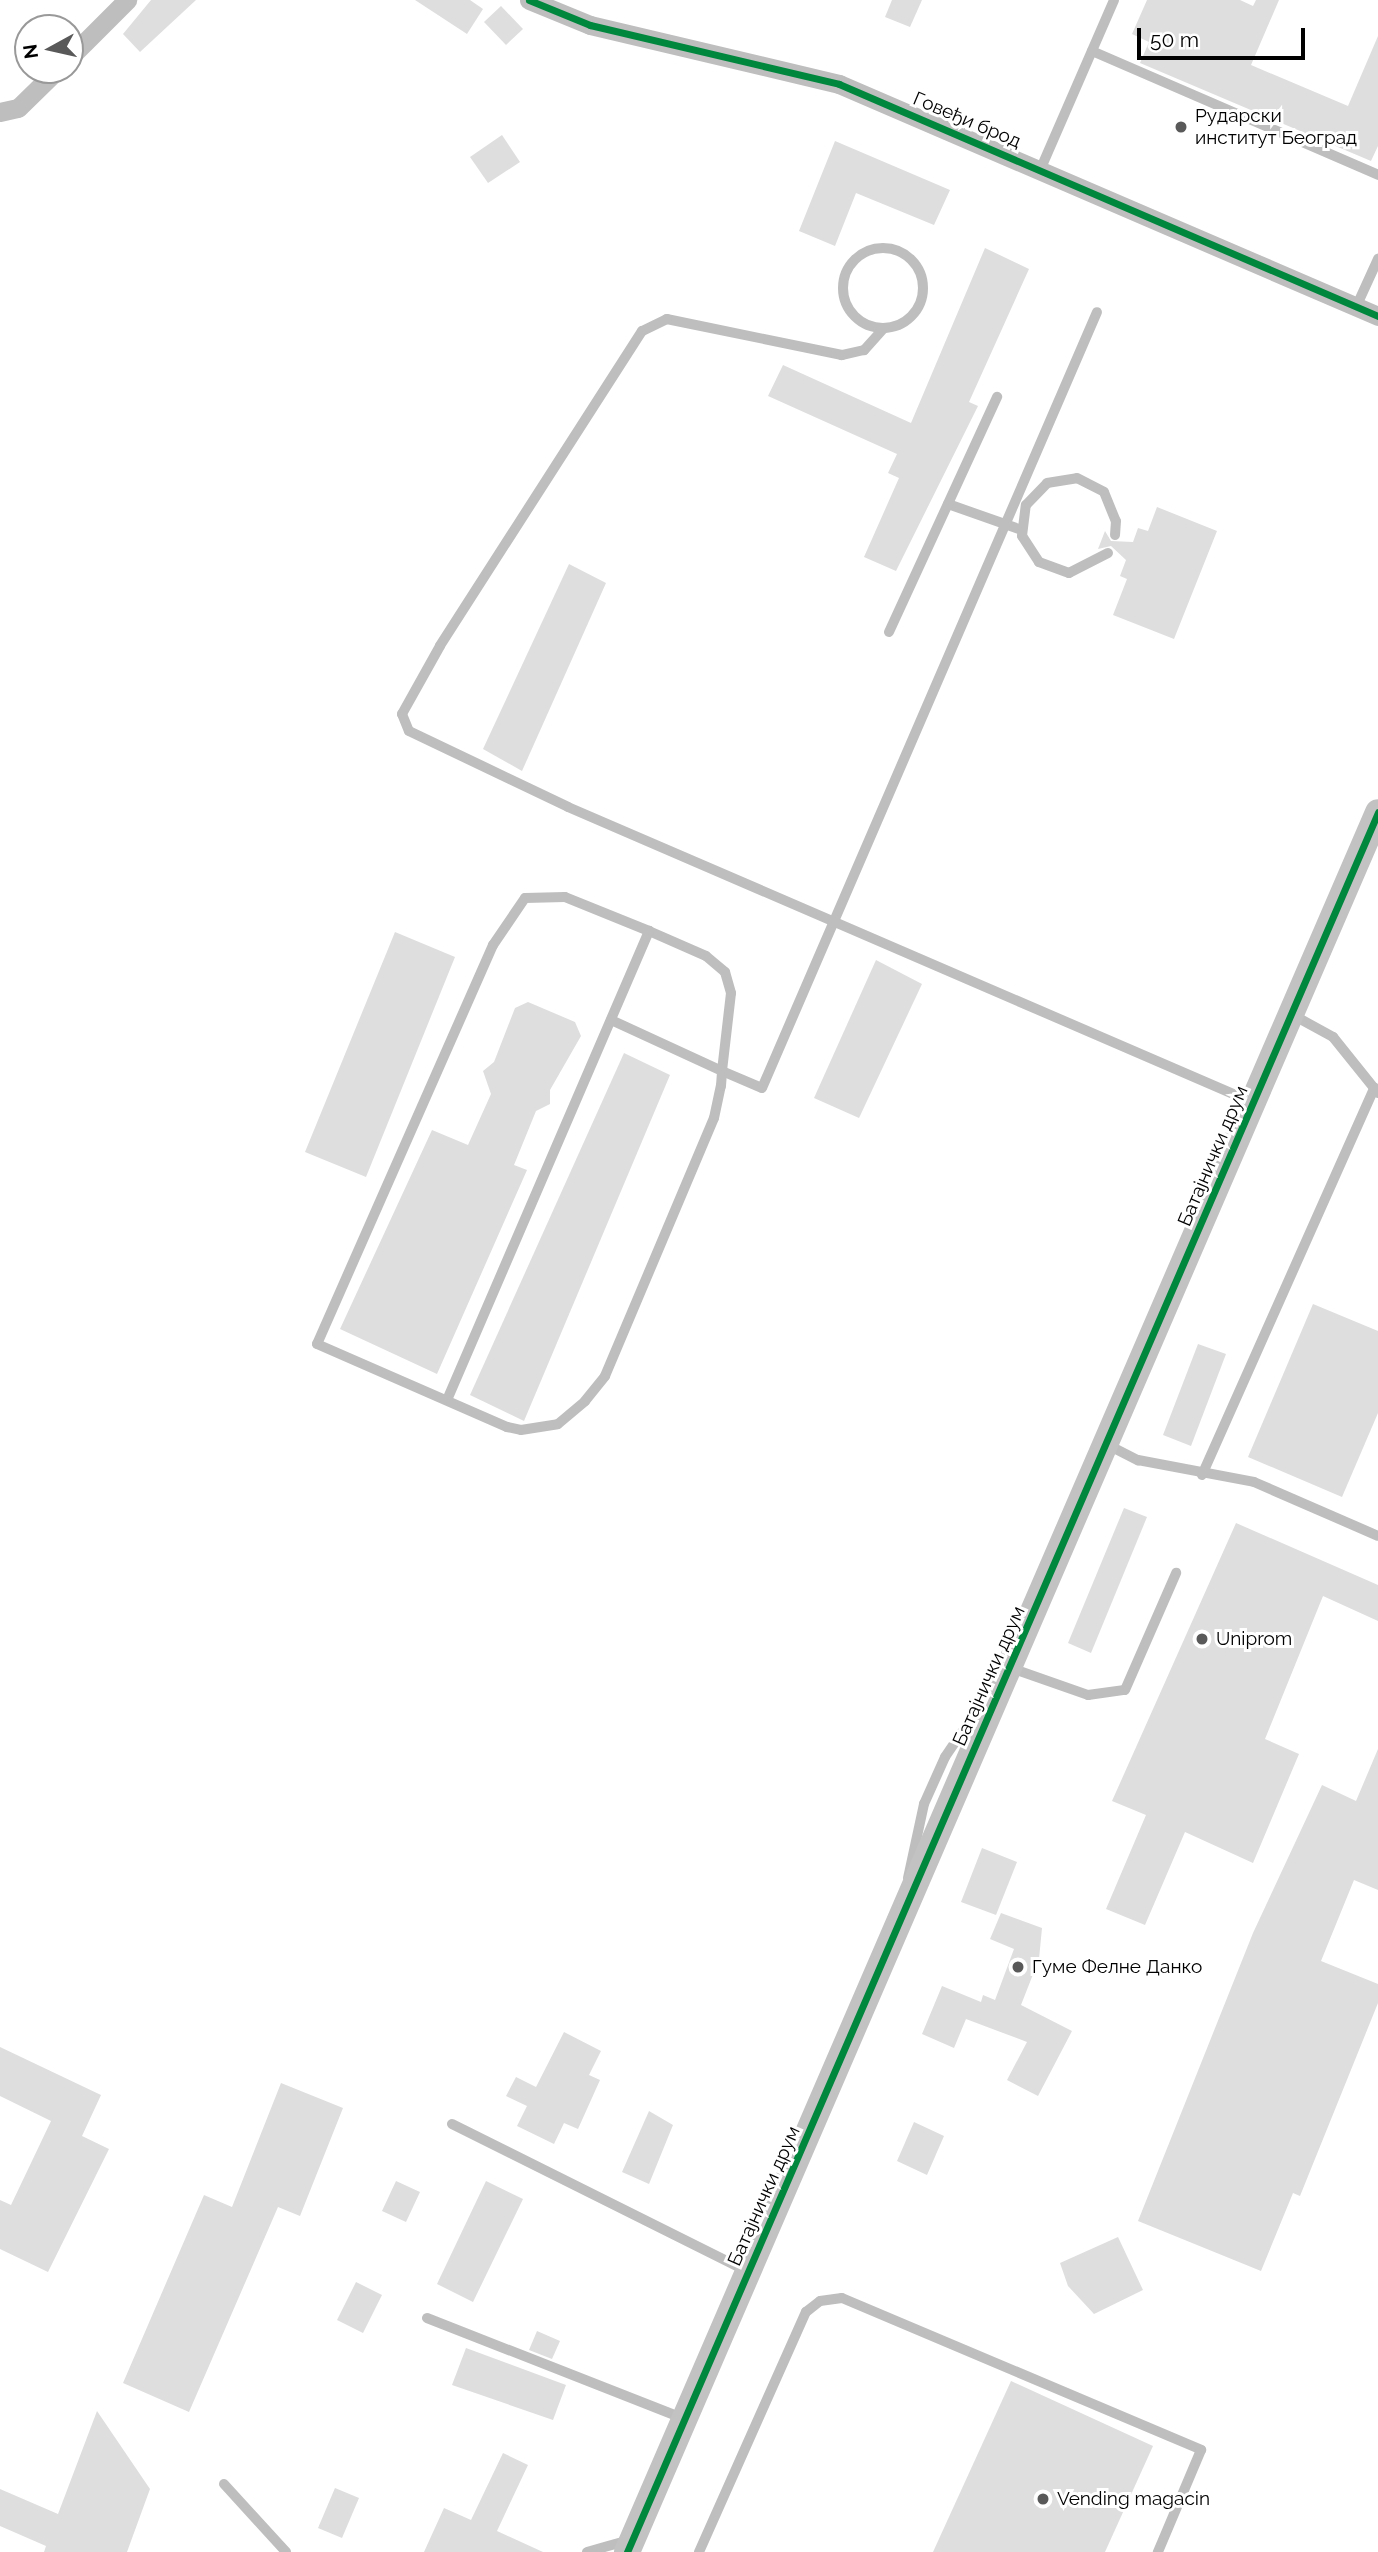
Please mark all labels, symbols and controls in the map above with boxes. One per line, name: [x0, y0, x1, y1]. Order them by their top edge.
north arrow: [14, 14, 84, 84]
scale bar: [1140, 14, 1308, 58]
text: 50 m: [1150, 27, 1199, 52]
text: N: [18, 43, 42, 60]
street label: Говеђи брод: [910, 87, 1024, 153]
place label: Рударски институт Београд: [1195, 105, 1357, 149]
marker: Рударски институт Београд: [1173, 119, 1189, 135]
street label: Батајнички друм: [1173, 1082, 1253, 1230]
street label: Батајнички друм: [948, 1603, 1030, 1749]
place label: Uniprom: [1216, 1628, 1292, 1650]
marker: Uniprom: [1194, 1631, 1210, 1647]
place label: Гуме Фелне Данко: [1032, 1956, 1202, 1978]
marker: Гуме Фелне Данко: [1010, 1959, 1026, 1975]
street label: Батајнички друм: [723, 2123, 805, 2269]
place label: Vending magacin: [1057, 2488, 1210, 2510]
marker: Vending magacin: [1035, 2491, 1051, 2507]

